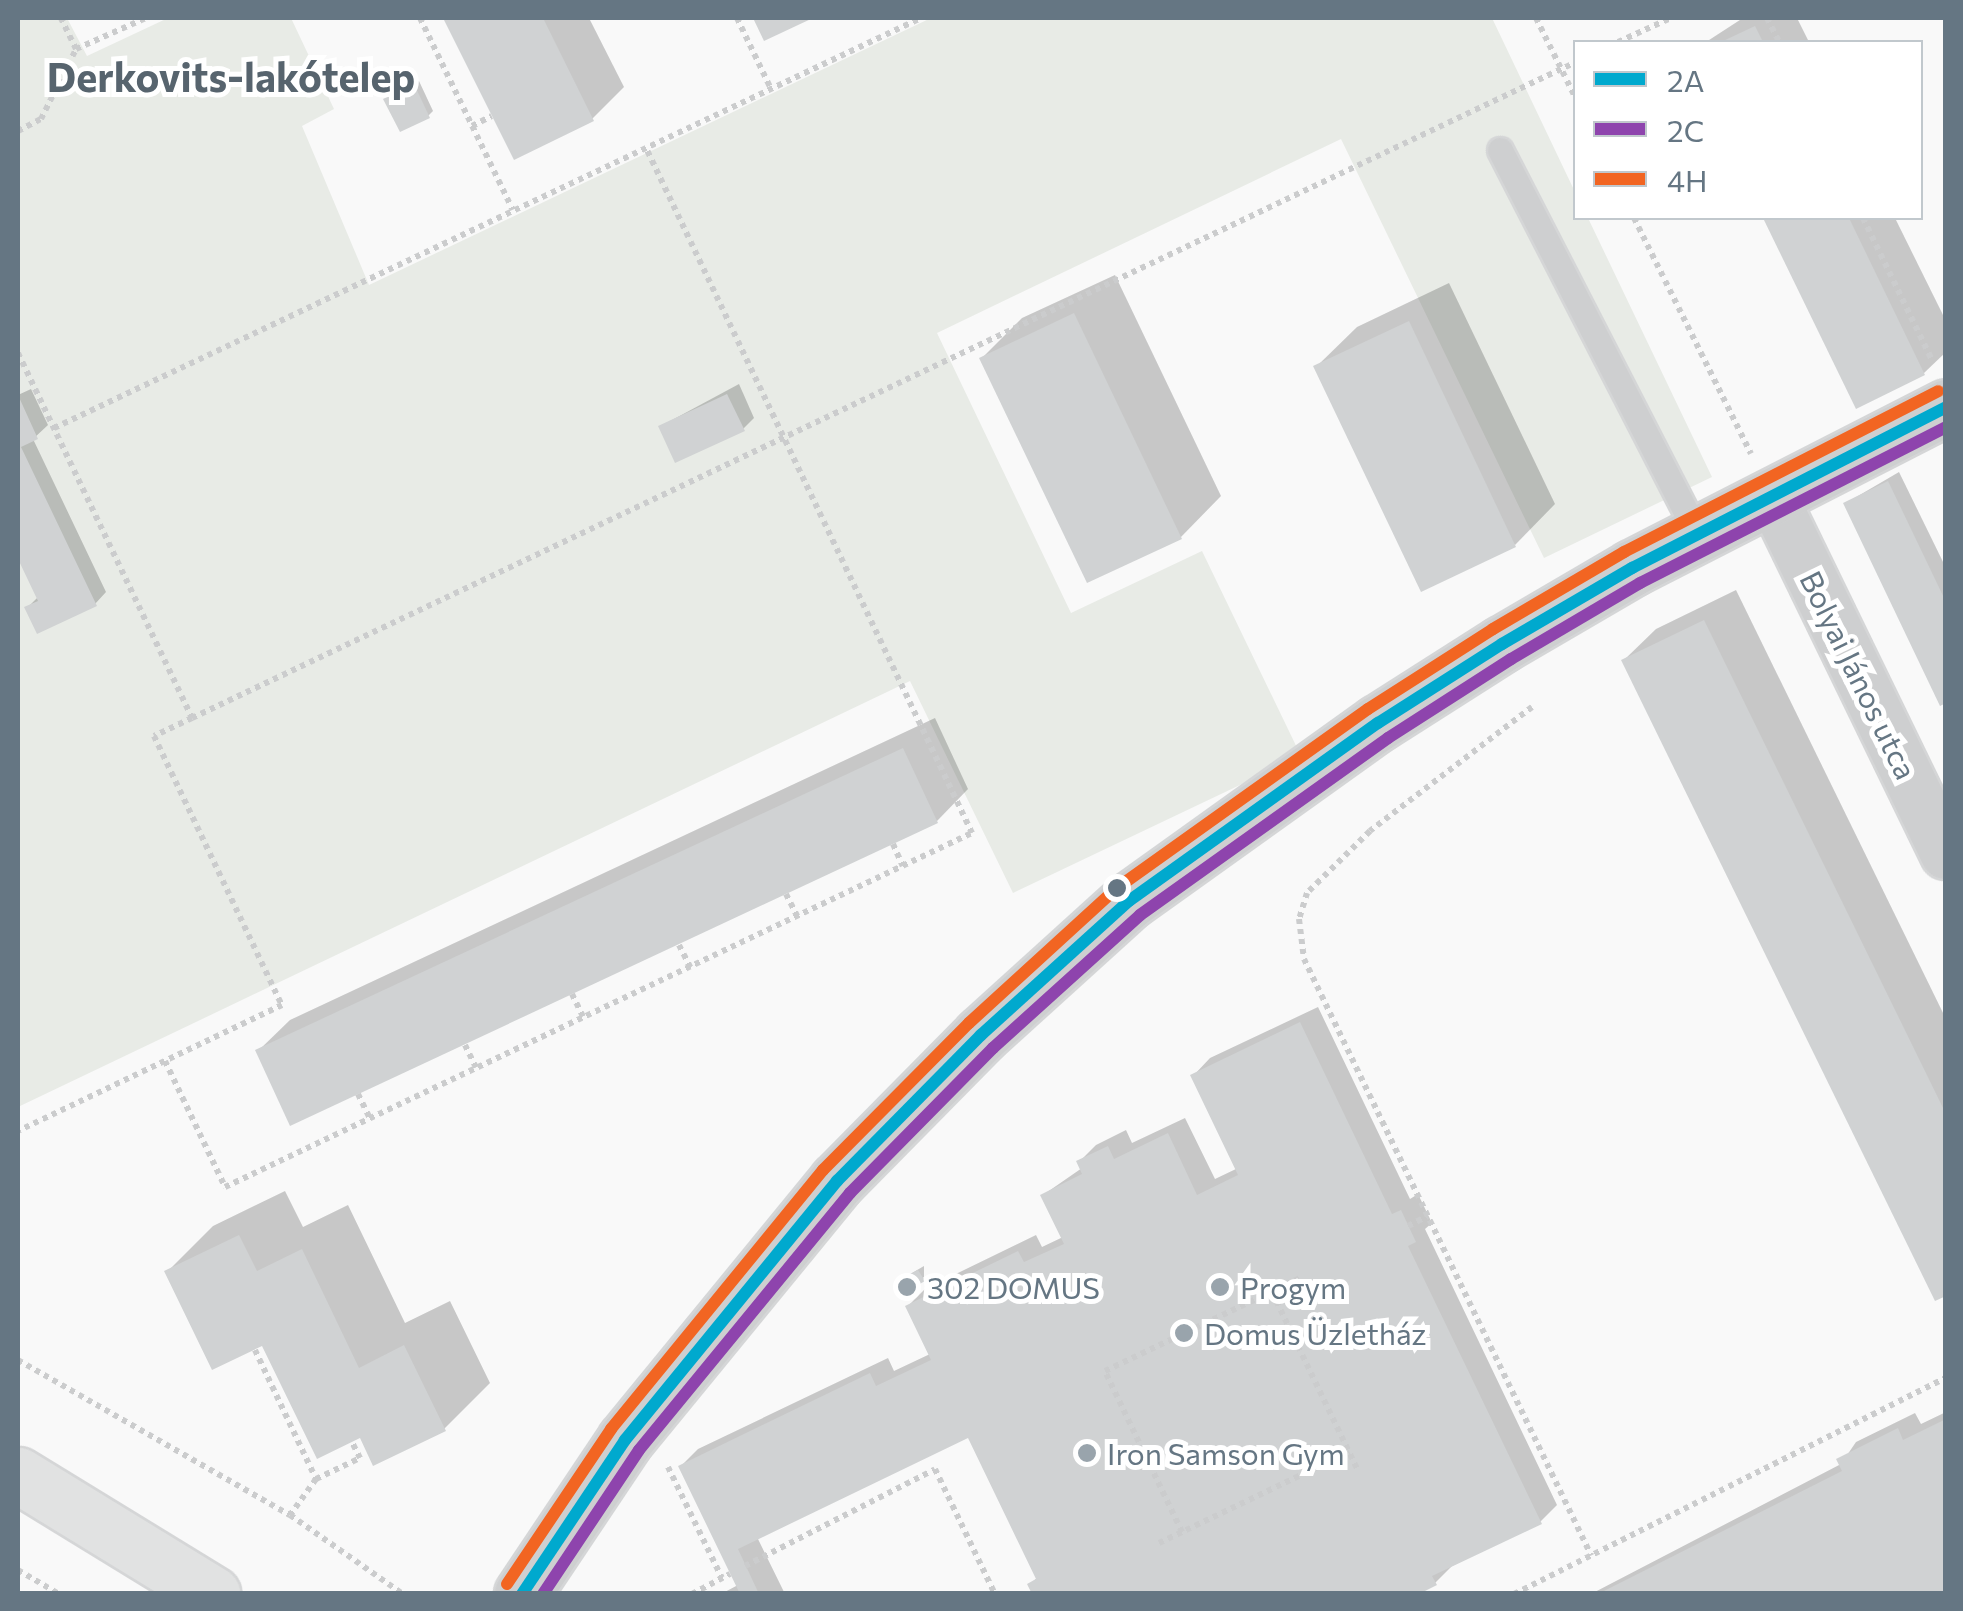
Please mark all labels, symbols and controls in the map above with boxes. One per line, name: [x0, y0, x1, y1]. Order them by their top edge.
legend: [1573, 40, 1923, 220]
district label: Derkovits-lakótelep: [47, 52, 415, 100]
text: 2A: [1667, 61, 1704, 98]
text: 2C: [1667, 111, 1704, 148]
text: 4H: [1667, 161, 1708, 198]
street label: Bolyai János utca: [1793, 565, 1925, 785]
unlabelled marker: [1107, 878, 1127, 898]
place label: 302 DOMUS: [927, 1269, 1100, 1305]
place label: Progym: [1240, 1269, 1346, 1305]
marker: 302 DOMUS: [896, 1276, 918, 1298]
marker: Progym: [1209, 1276, 1231, 1298]
place label: Domus Üzletház: [1204, 1315, 1426, 1351]
marker: Domus Üzletház: [1173, 1322, 1195, 1344]
place label: Iron Samson Gym: [1107, 1435, 1345, 1471]
marker: Iron Samson Gym: [1076, 1442, 1098, 1464]

